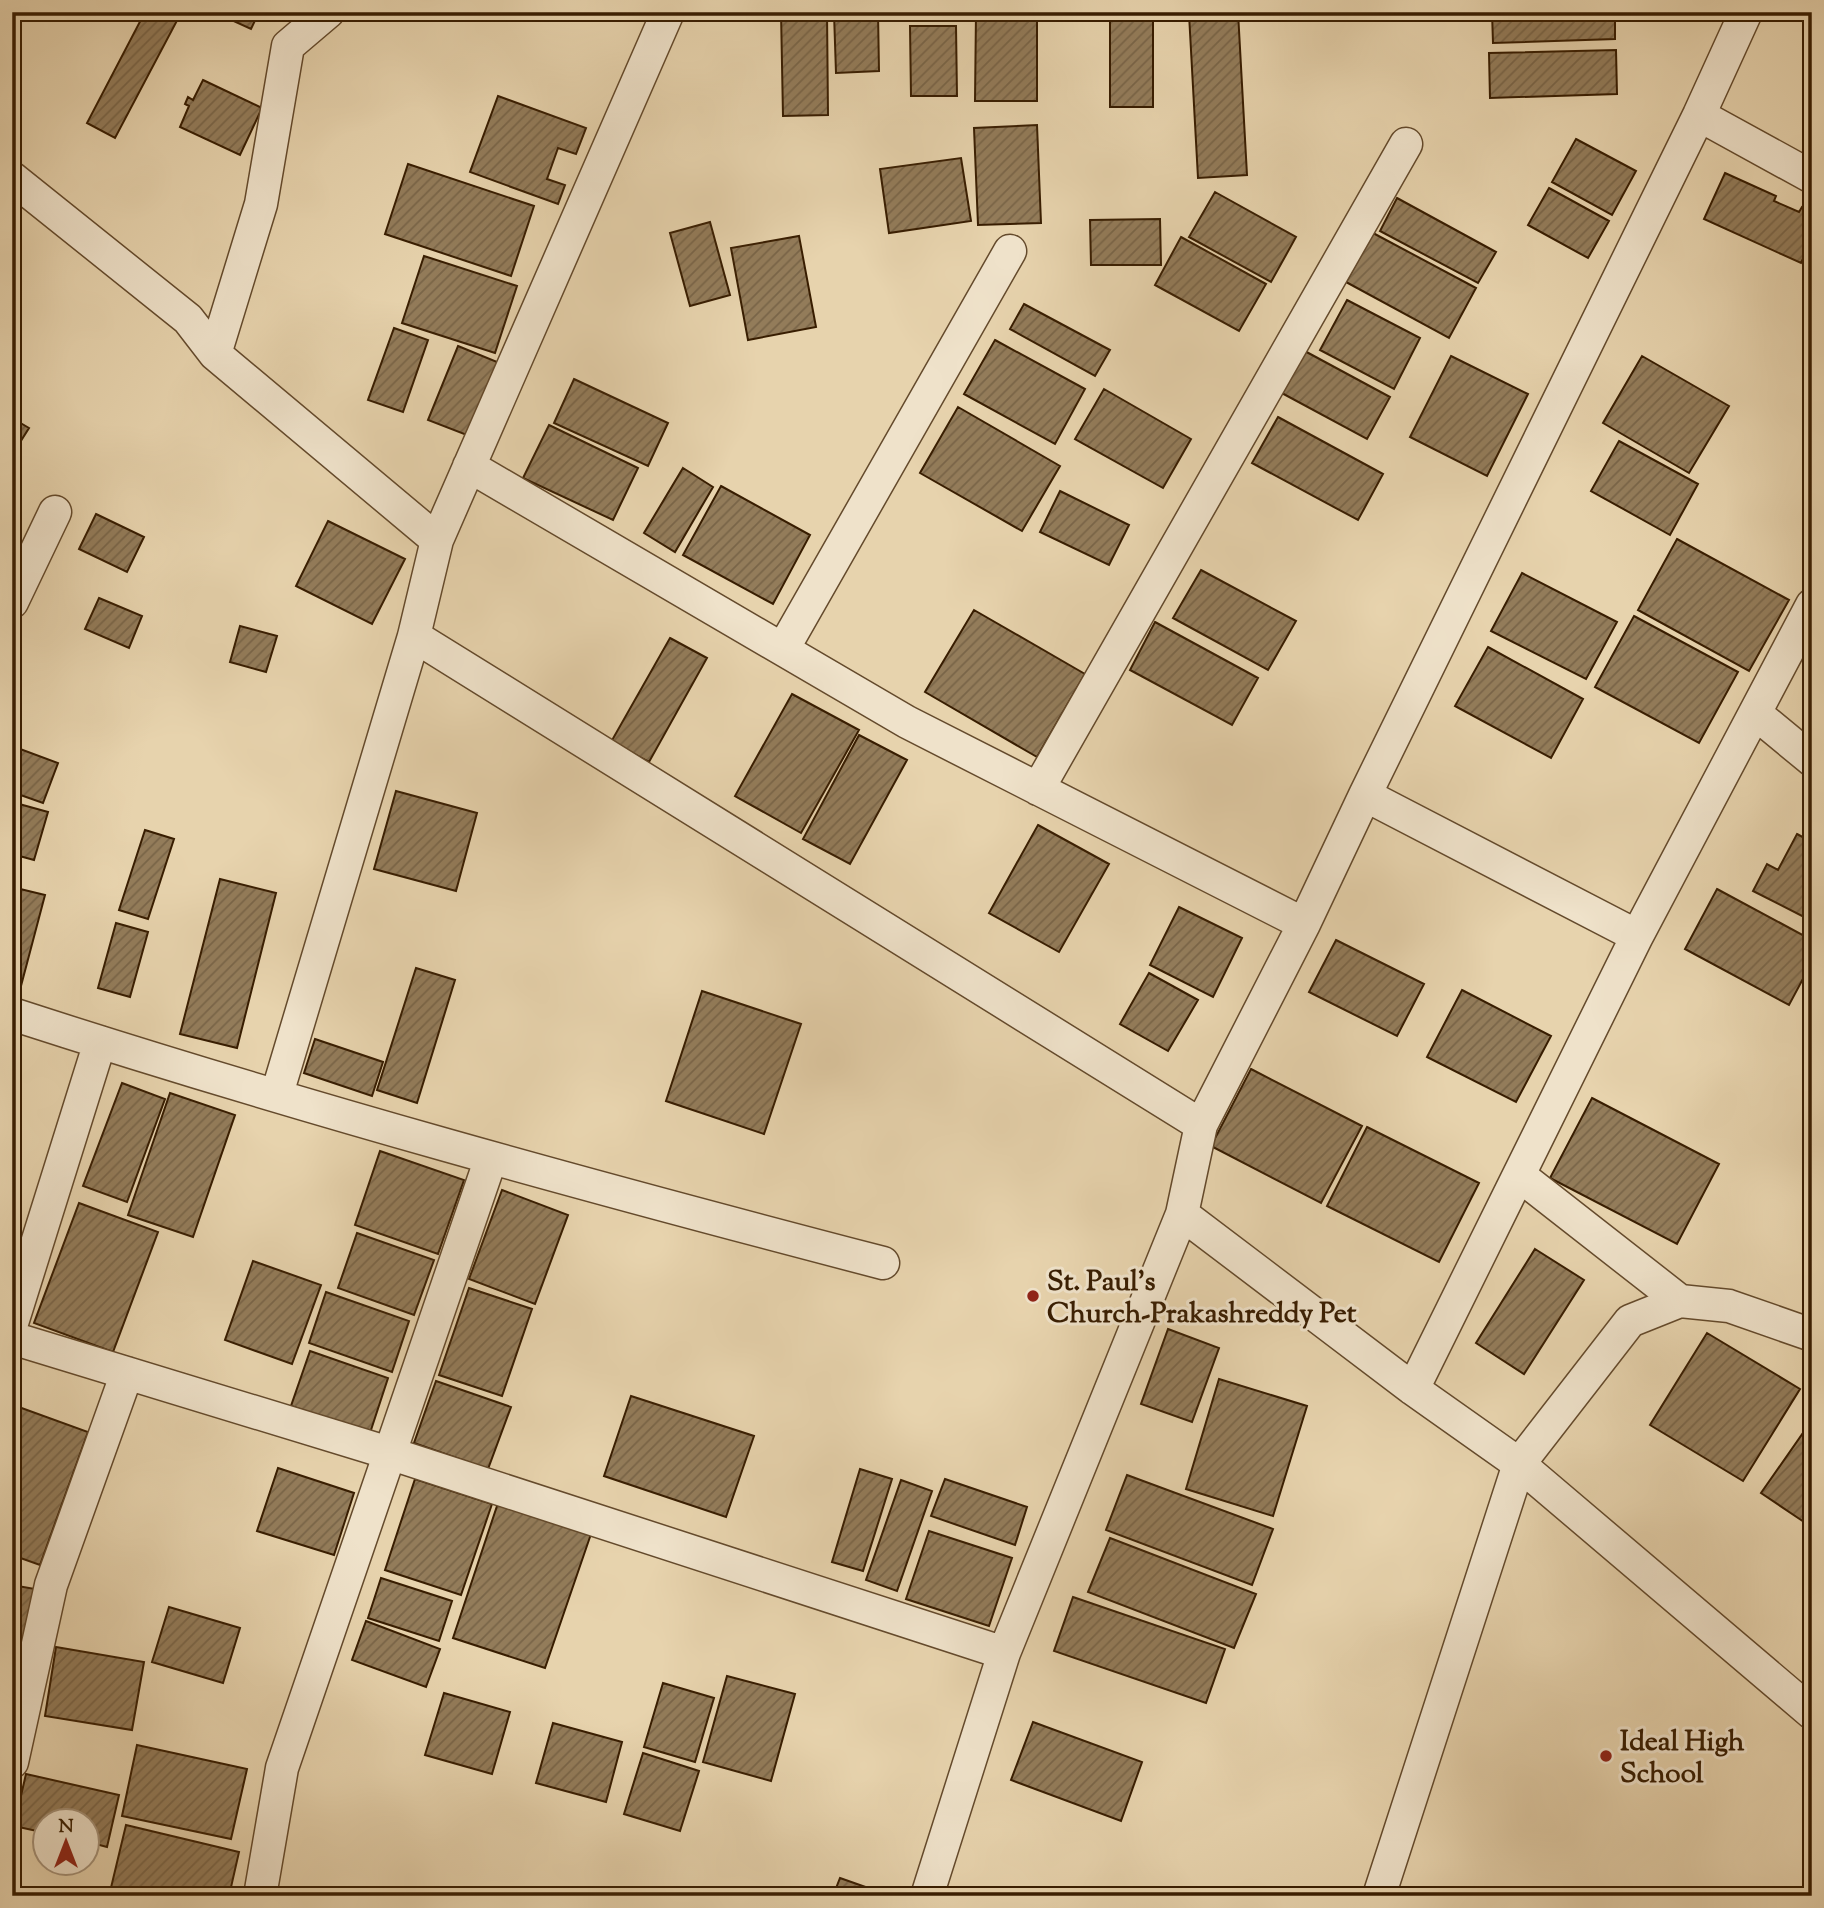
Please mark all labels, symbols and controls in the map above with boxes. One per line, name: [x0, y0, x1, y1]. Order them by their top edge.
place label: St. Paul's Church-Prakashreddy Pet: [1047, 1263, 1357, 1335]
marker: St. Paul's Church-Prakashreddy Pet: [1025, 1288, 1041, 1304]
place label: Ideal High School: [1620, 1723, 1745, 1795]
marker: Ideal High School: [1598, 1748, 1614, 1764]
north arrow: [32, 1806, 102, 1876]
text: N: [58, 1814, 74, 1841]

